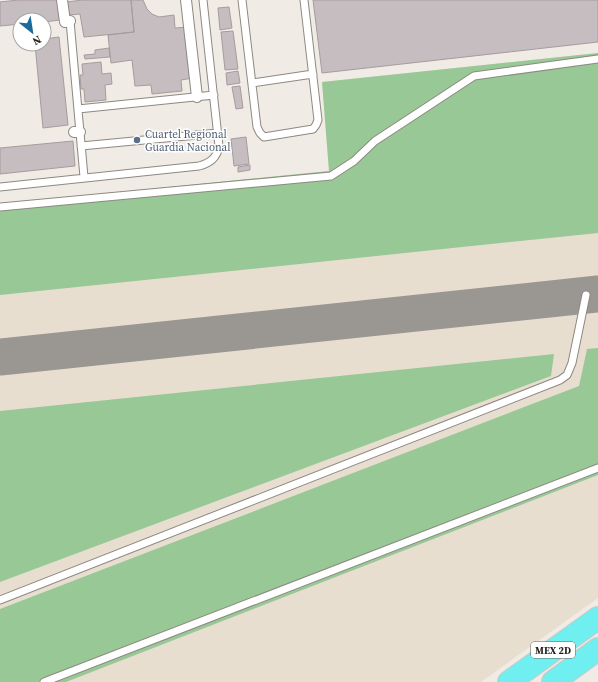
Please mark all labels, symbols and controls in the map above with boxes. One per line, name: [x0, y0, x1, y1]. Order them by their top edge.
north arrow: [12, 12, 52, 52]
text: N: [30, 32, 44, 49]
place label: Cuartel Regional Guardia Nacional: [145, 127, 230, 155]
marker: Cuartel Regional Guardia Nacional: [132, 135, 142, 145]
road number: MEX 2D: [531, 642, 575, 658]

